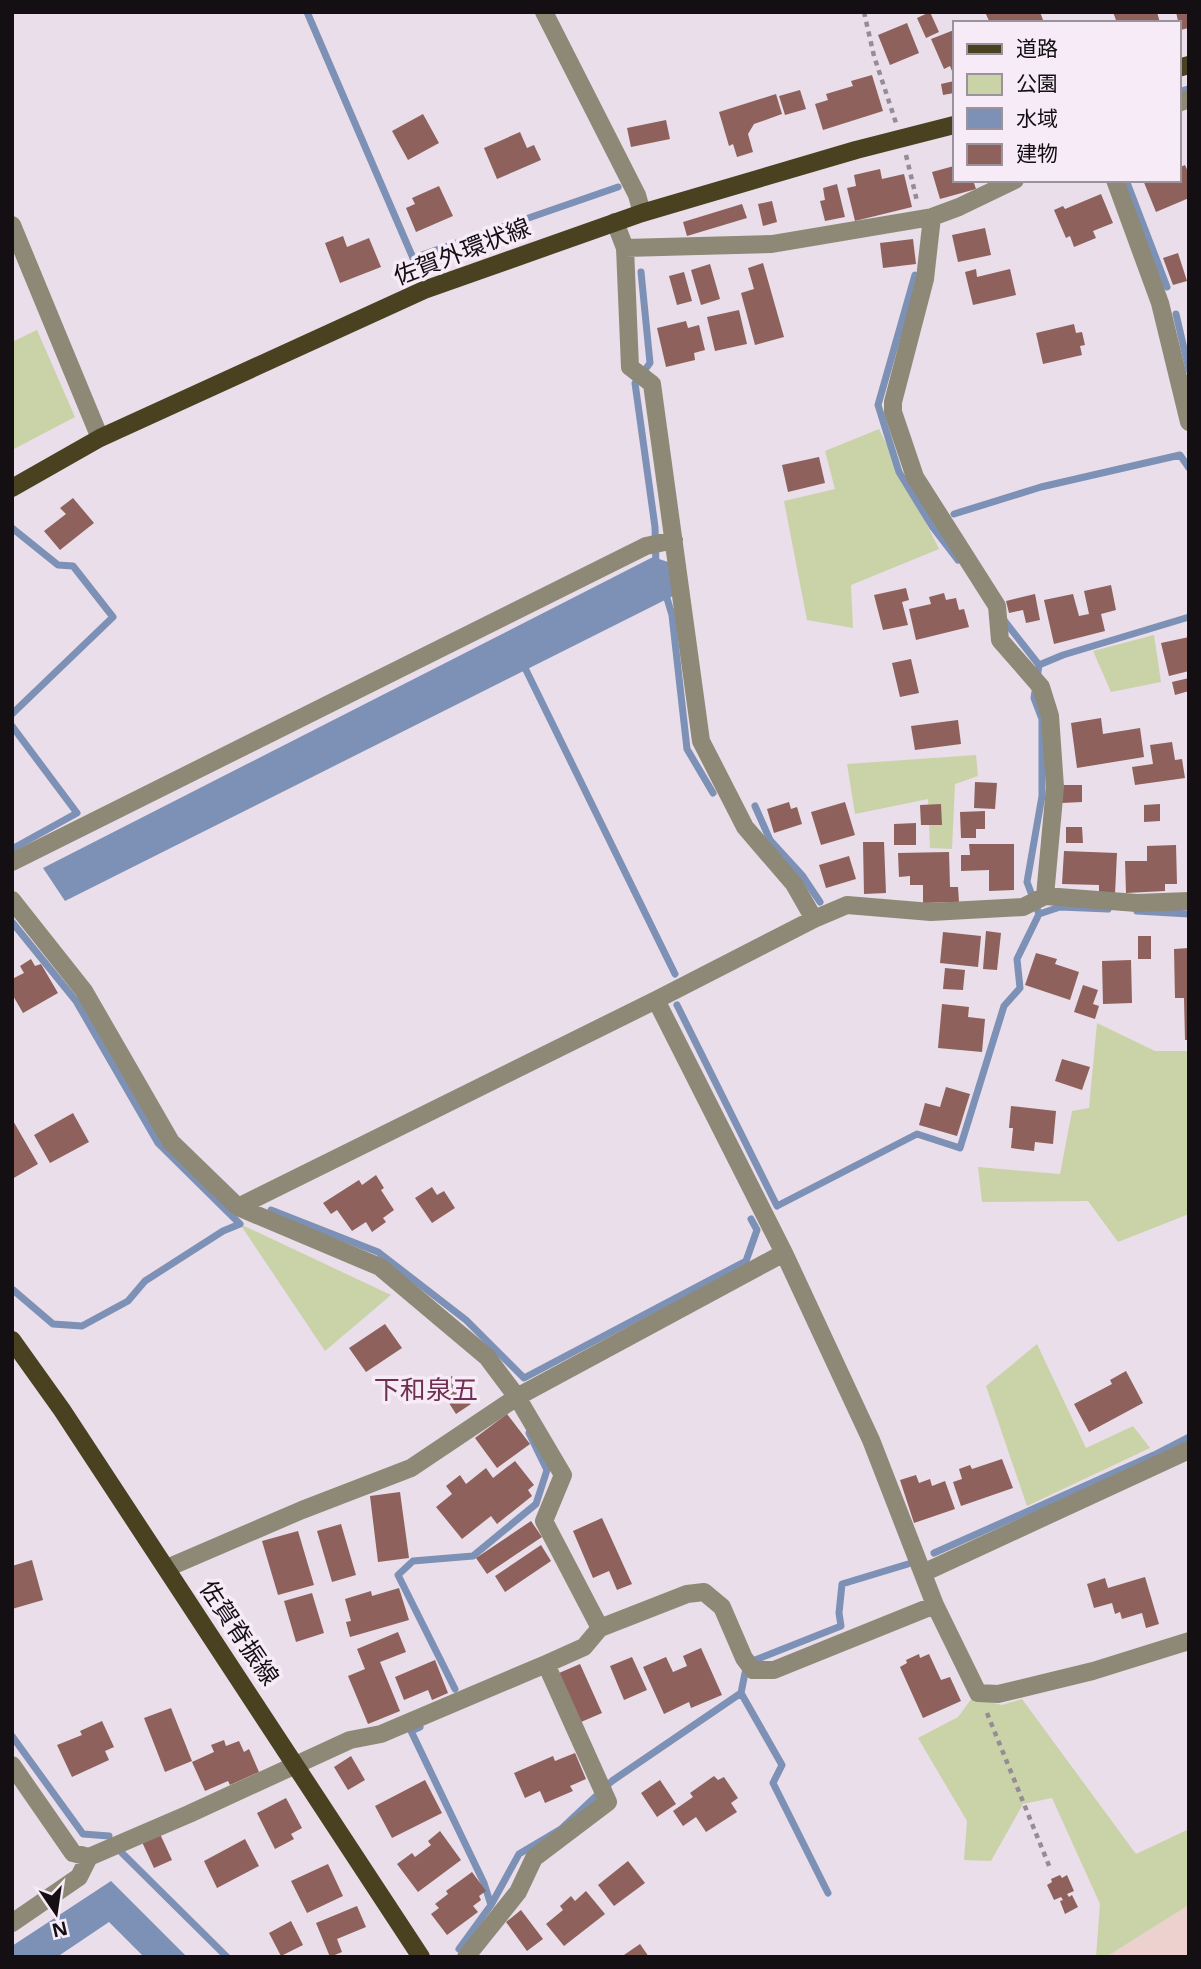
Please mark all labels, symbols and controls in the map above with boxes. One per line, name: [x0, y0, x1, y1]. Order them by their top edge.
legend: [953, 21, 1180, 182]
text: 道路: [1016, 34, 1058, 62]
text: 公園: [1016, 69, 1058, 97]
text: 水域: [1016, 104, 1058, 132]
text: 建物: [1016, 139, 1058, 167]
street label: 佐賀外環状線: [388, 209, 535, 292]
district label: 下和泉五: [374, 1371, 478, 1407]
street label: 佐賀脊振線: [193, 1573, 287, 1691]
north arrow: [21, 1878, 91, 1948]
text: N: [49, 1915, 70, 1944]

